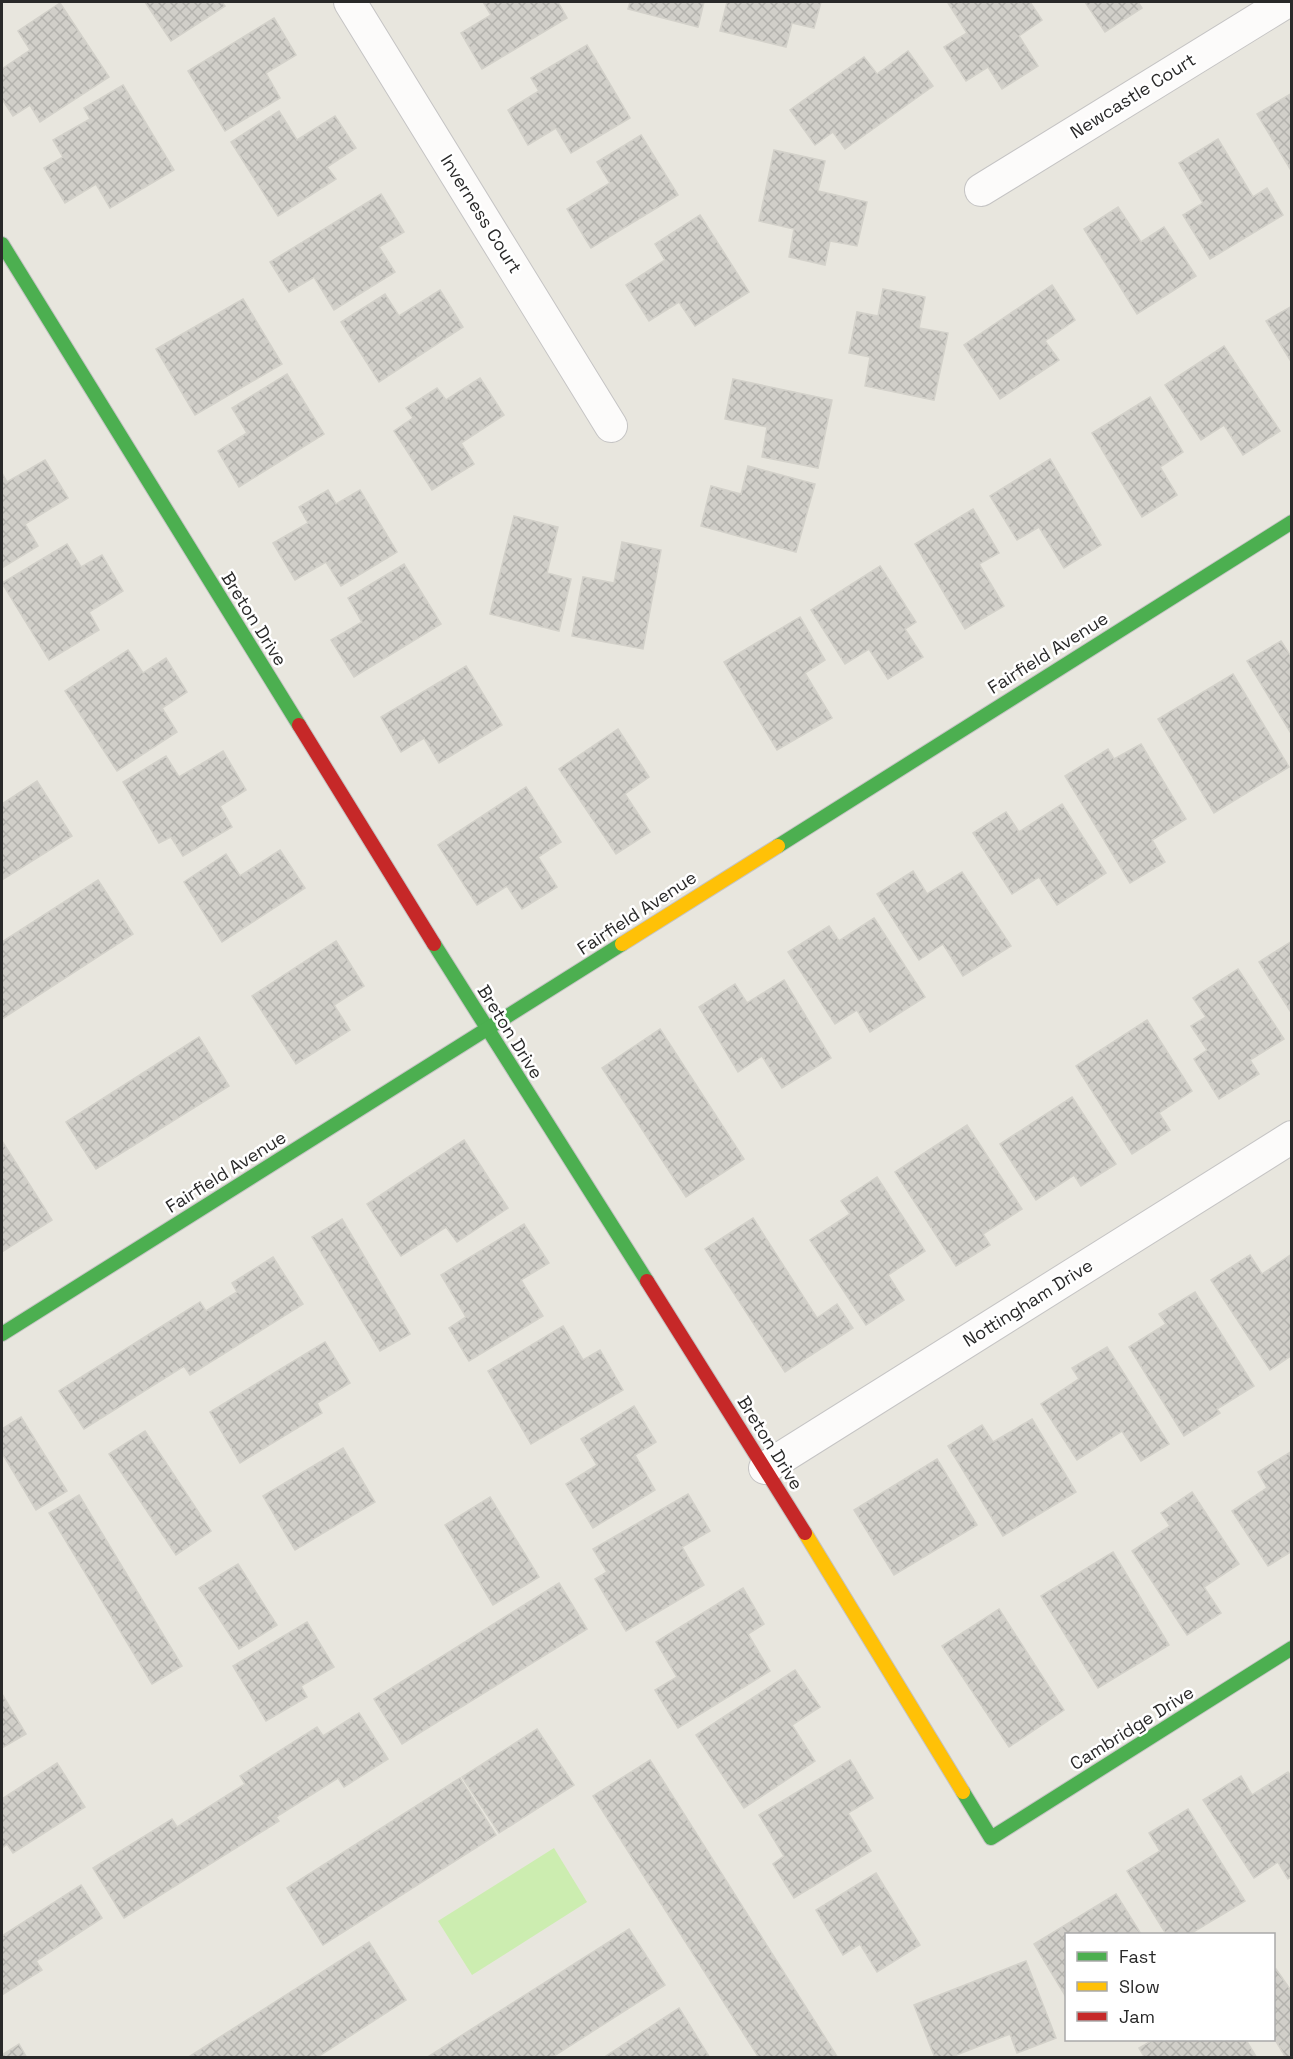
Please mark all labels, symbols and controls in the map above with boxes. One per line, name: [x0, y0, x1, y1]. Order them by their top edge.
street label: Newcastle Court: [1066, 48, 1200, 143]
street label: Inverness Court: [436, 150, 527, 277]
street label: Breton Drive: [216, 567, 292, 670]
street label: Fairfield Avenue: [983, 606, 1112, 699]
street label: Fairfield Avenue: [573, 865, 701, 960]
street label: Breton Drive: [472, 980, 548, 1083]
street label: Fairfield Avenue: [161, 1125, 290, 1218]
street label: Nottingham Drive: [959, 1253, 1097, 1352]
street label: Breton Drive: [732, 1391, 808, 1494]
street label: Cambridge Drive: [1066, 1680, 1198, 1775]
legend: [1065, 1933, 1275, 2041]
text: Fast: [1119, 1945, 1156, 1968]
text: Slow: [1119, 1975, 1160, 1998]
text: Jam: [1119, 2005, 1155, 2028]

